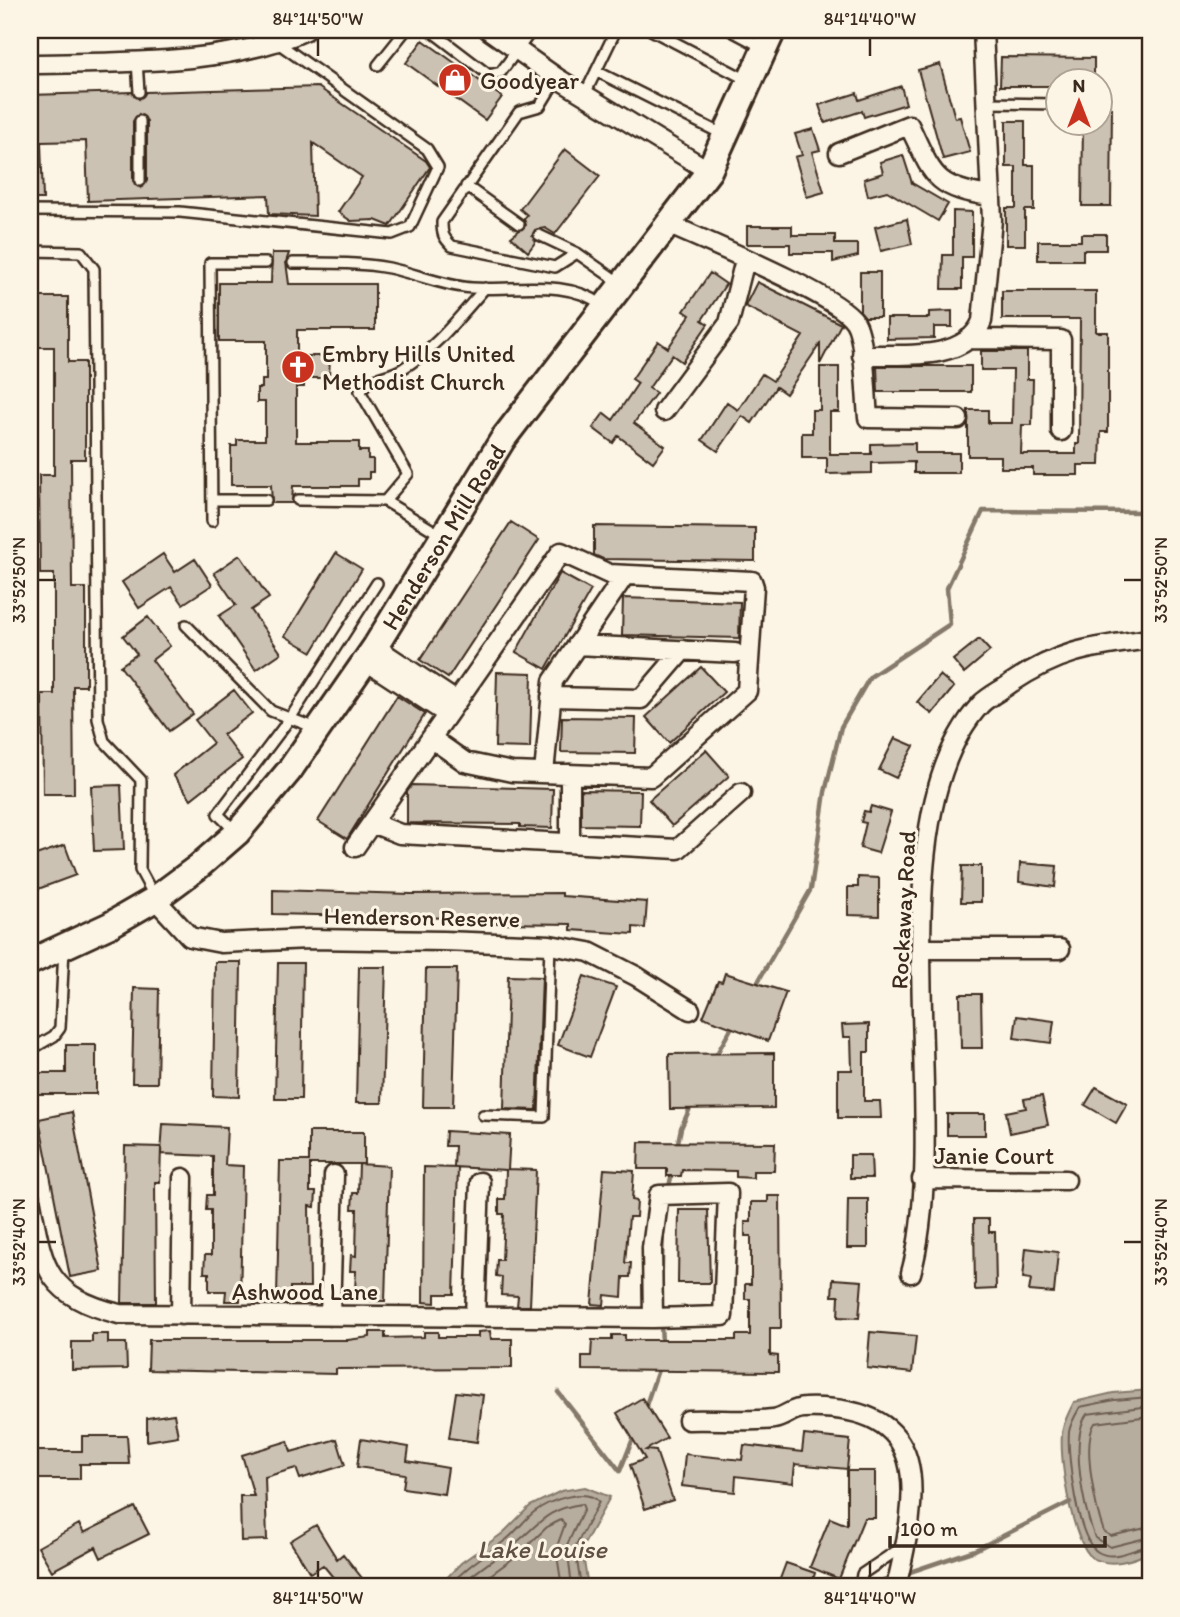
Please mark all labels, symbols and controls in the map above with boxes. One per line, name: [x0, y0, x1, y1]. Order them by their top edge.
text: 84°14'50"W: [272, 8, 364, 30]
text: 84°14'40"W: [824, 8, 916, 30]
shop icon: Goodyear: [436, 61, 474, 99]
place label: Goodyear: [480, 66, 580, 95]
north arrow: [1044, 66, 1114, 136]
text: N: [1073, 74, 1085, 97]
place label: Embry Hills United Methodist Church: [322, 339, 515, 396]
church icon: Embry Hills United Methodist Church: [279, 348, 317, 386]
street label: Henderson Mill Road: [375, 438, 511, 635]
text: 33°52'50"N: [8, 537, 30, 623]
text: 33°52'50"N: [1150, 537, 1172, 623]
street label: Rockaway Road: [884, 830, 922, 990]
street label: Henderson Reserve: [323, 901, 521, 933]
street label: Janie Court: [934, 1141, 1054, 1170]
text: 33°52'40"N: [8, 1198, 30, 1286]
text: 33°52'40"N: [1150, 1198, 1172, 1286]
street label: Ashwood Lane: [232, 1277, 378, 1306]
scale bar: [890, 1505, 1105, 1549]
text: 100 m: [900, 1516, 958, 1541]
water label: Lake Louise: [477, 1533, 608, 1565]
text: 84°14'50"W: [272, 1587, 364, 1609]
text: 84°14'40"W: [824, 1587, 916, 1609]

